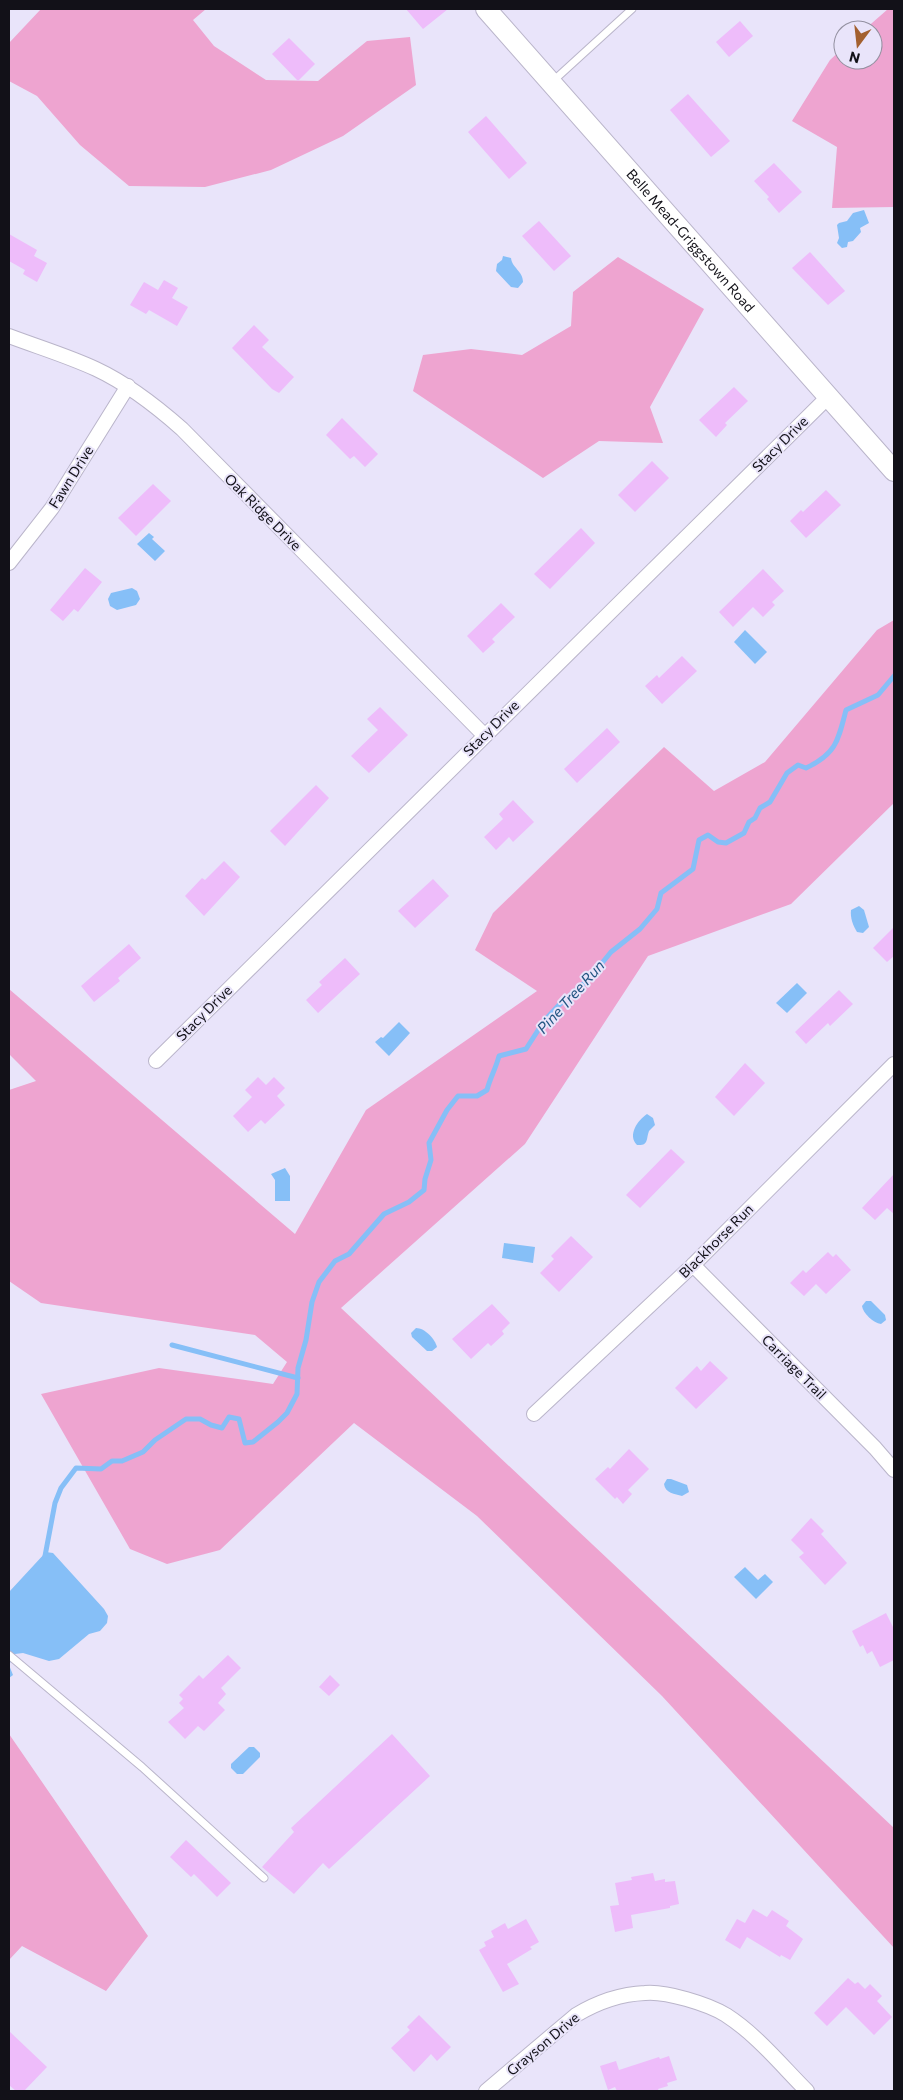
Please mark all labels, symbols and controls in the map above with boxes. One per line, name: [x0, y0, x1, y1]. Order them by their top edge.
north arrow: [833, 20, 883, 70]
text: N: [847, 48, 862, 68]
street label: Belle Mead-Griggstown Road: [623, 165, 759, 315]
street label: Stacy Drive: [748, 412, 811, 475]
street label: Fawn Drive: [45, 442, 97, 511]
street label: Oak Ridge Drive: [221, 470, 305, 554]
street label: Stacy Drive: [459, 696, 522, 759]
water label: Pine Tree Run: [533, 956, 608, 1037]
street label: Stacy Drive: [172, 981, 235, 1044]
street label: Blackhorse Run: [675, 1200, 756, 1281]
street label: Carriage Trail: [759, 1331, 830, 1402]
street label: Grayson Drive: [503, 2008, 582, 2079]

